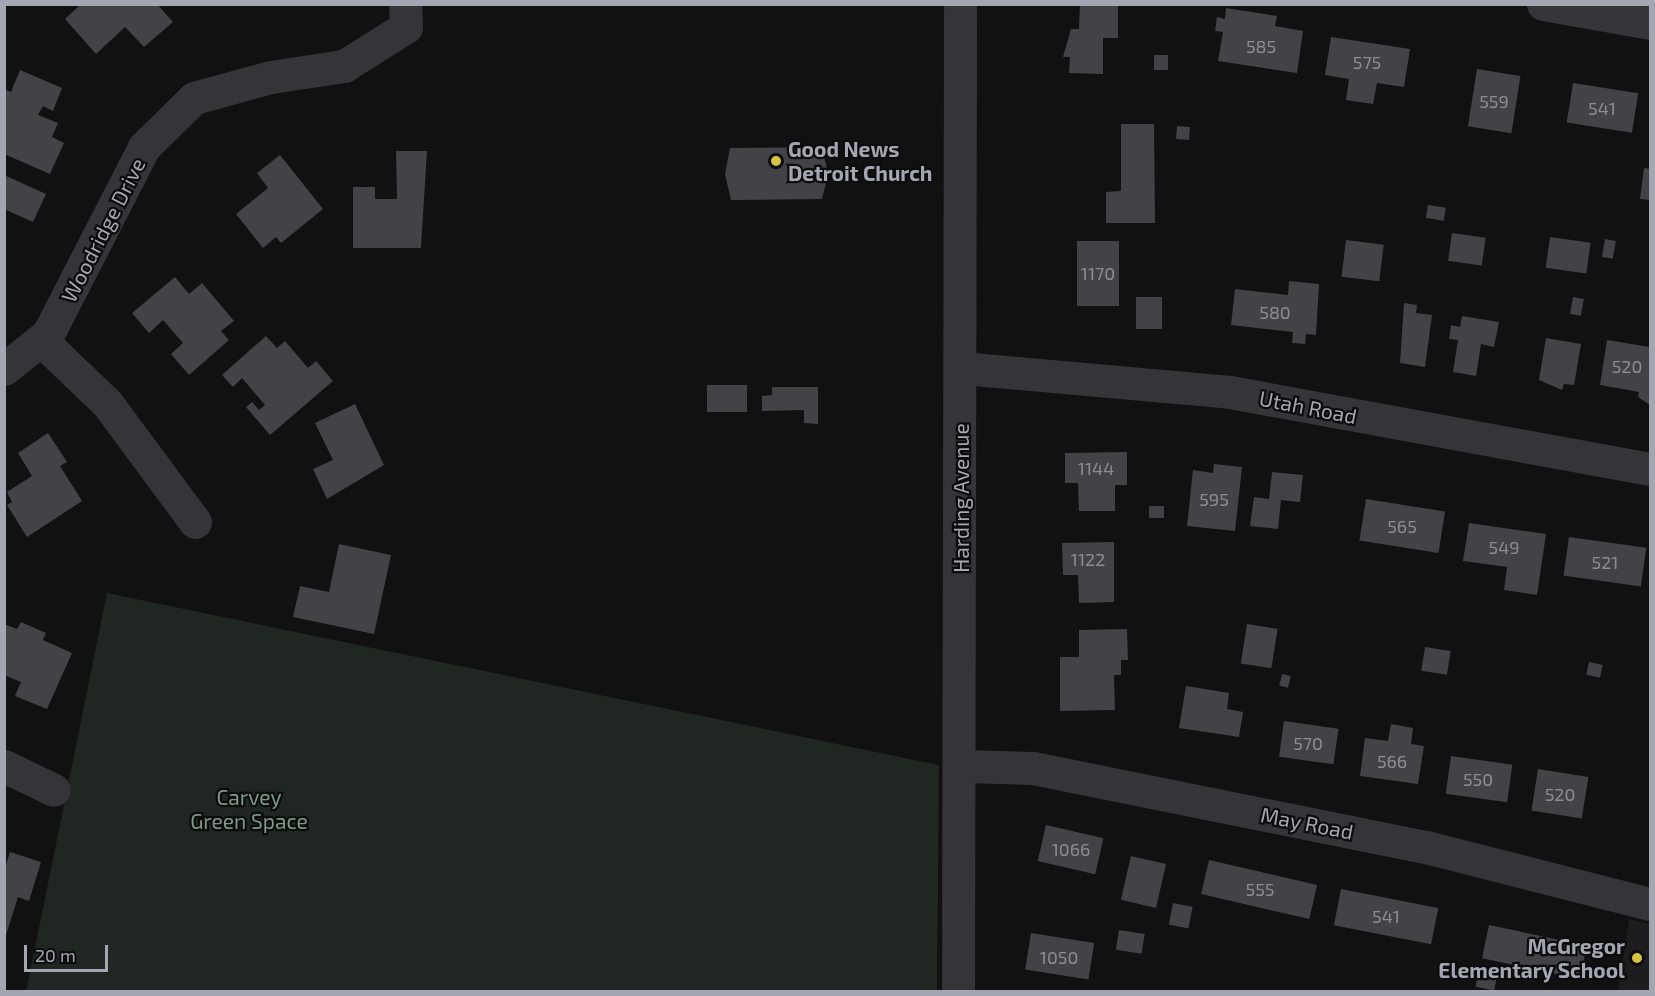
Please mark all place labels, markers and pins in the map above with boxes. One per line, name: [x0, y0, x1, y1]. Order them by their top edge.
place label: Good News Detroit Church: [788, 136, 932, 186]
marker: Good News Detroit Church: [769, 154, 783, 168]
place label: McGregor Elementary School: [1438, 933, 1625, 983]
marker: McGregor Elementary School: [1630, 951, 1644, 965]

